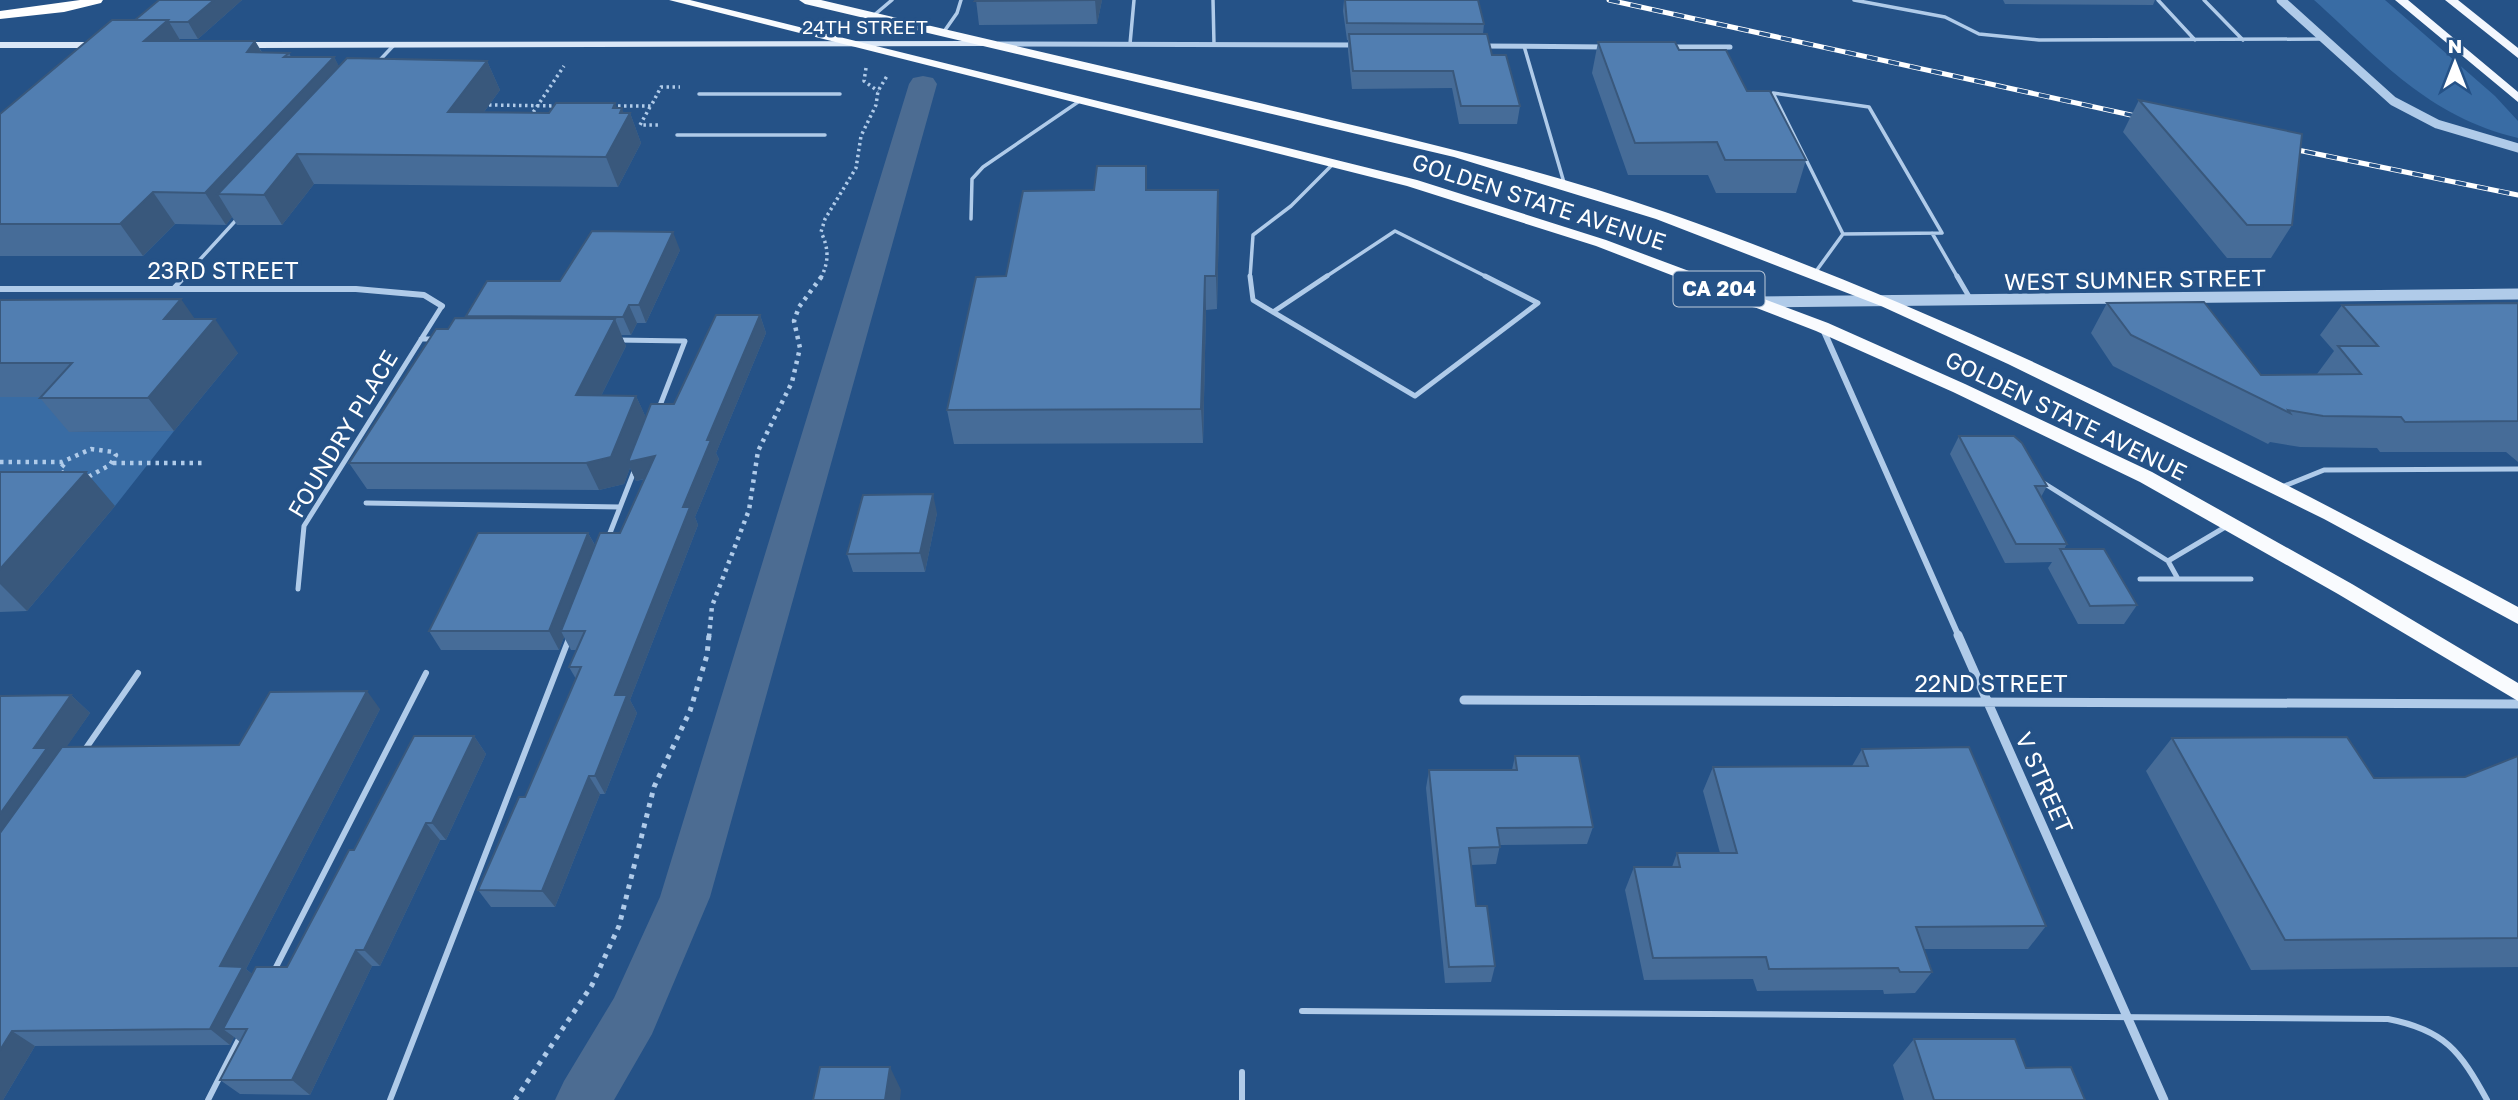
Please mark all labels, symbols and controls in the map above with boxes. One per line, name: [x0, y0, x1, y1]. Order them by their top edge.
street label: 24TH STREET: [802, 15, 928, 38]
north arrow: [2420, 28, 2490, 98]
text: N: [2448, 34, 2462, 57]
street label: GOLDEN STATE AVENUE: [1409, 147, 1670, 255]
street label: 23RD STREET: [147, 256, 299, 284]
street label: WEST SUMNER STREET: [2004, 263, 2266, 295]
road number: CA 204: [1674, 272, 1764, 306]
street label: GOLDEN STATE AVENUE: [1941, 344, 2192, 486]
street label: FOUNDRY PLACE: [281, 345, 403, 522]
street label: 22ND STREET: [1915, 669, 2067, 697]
street label: V STREET: [2010, 728, 2080, 838]

